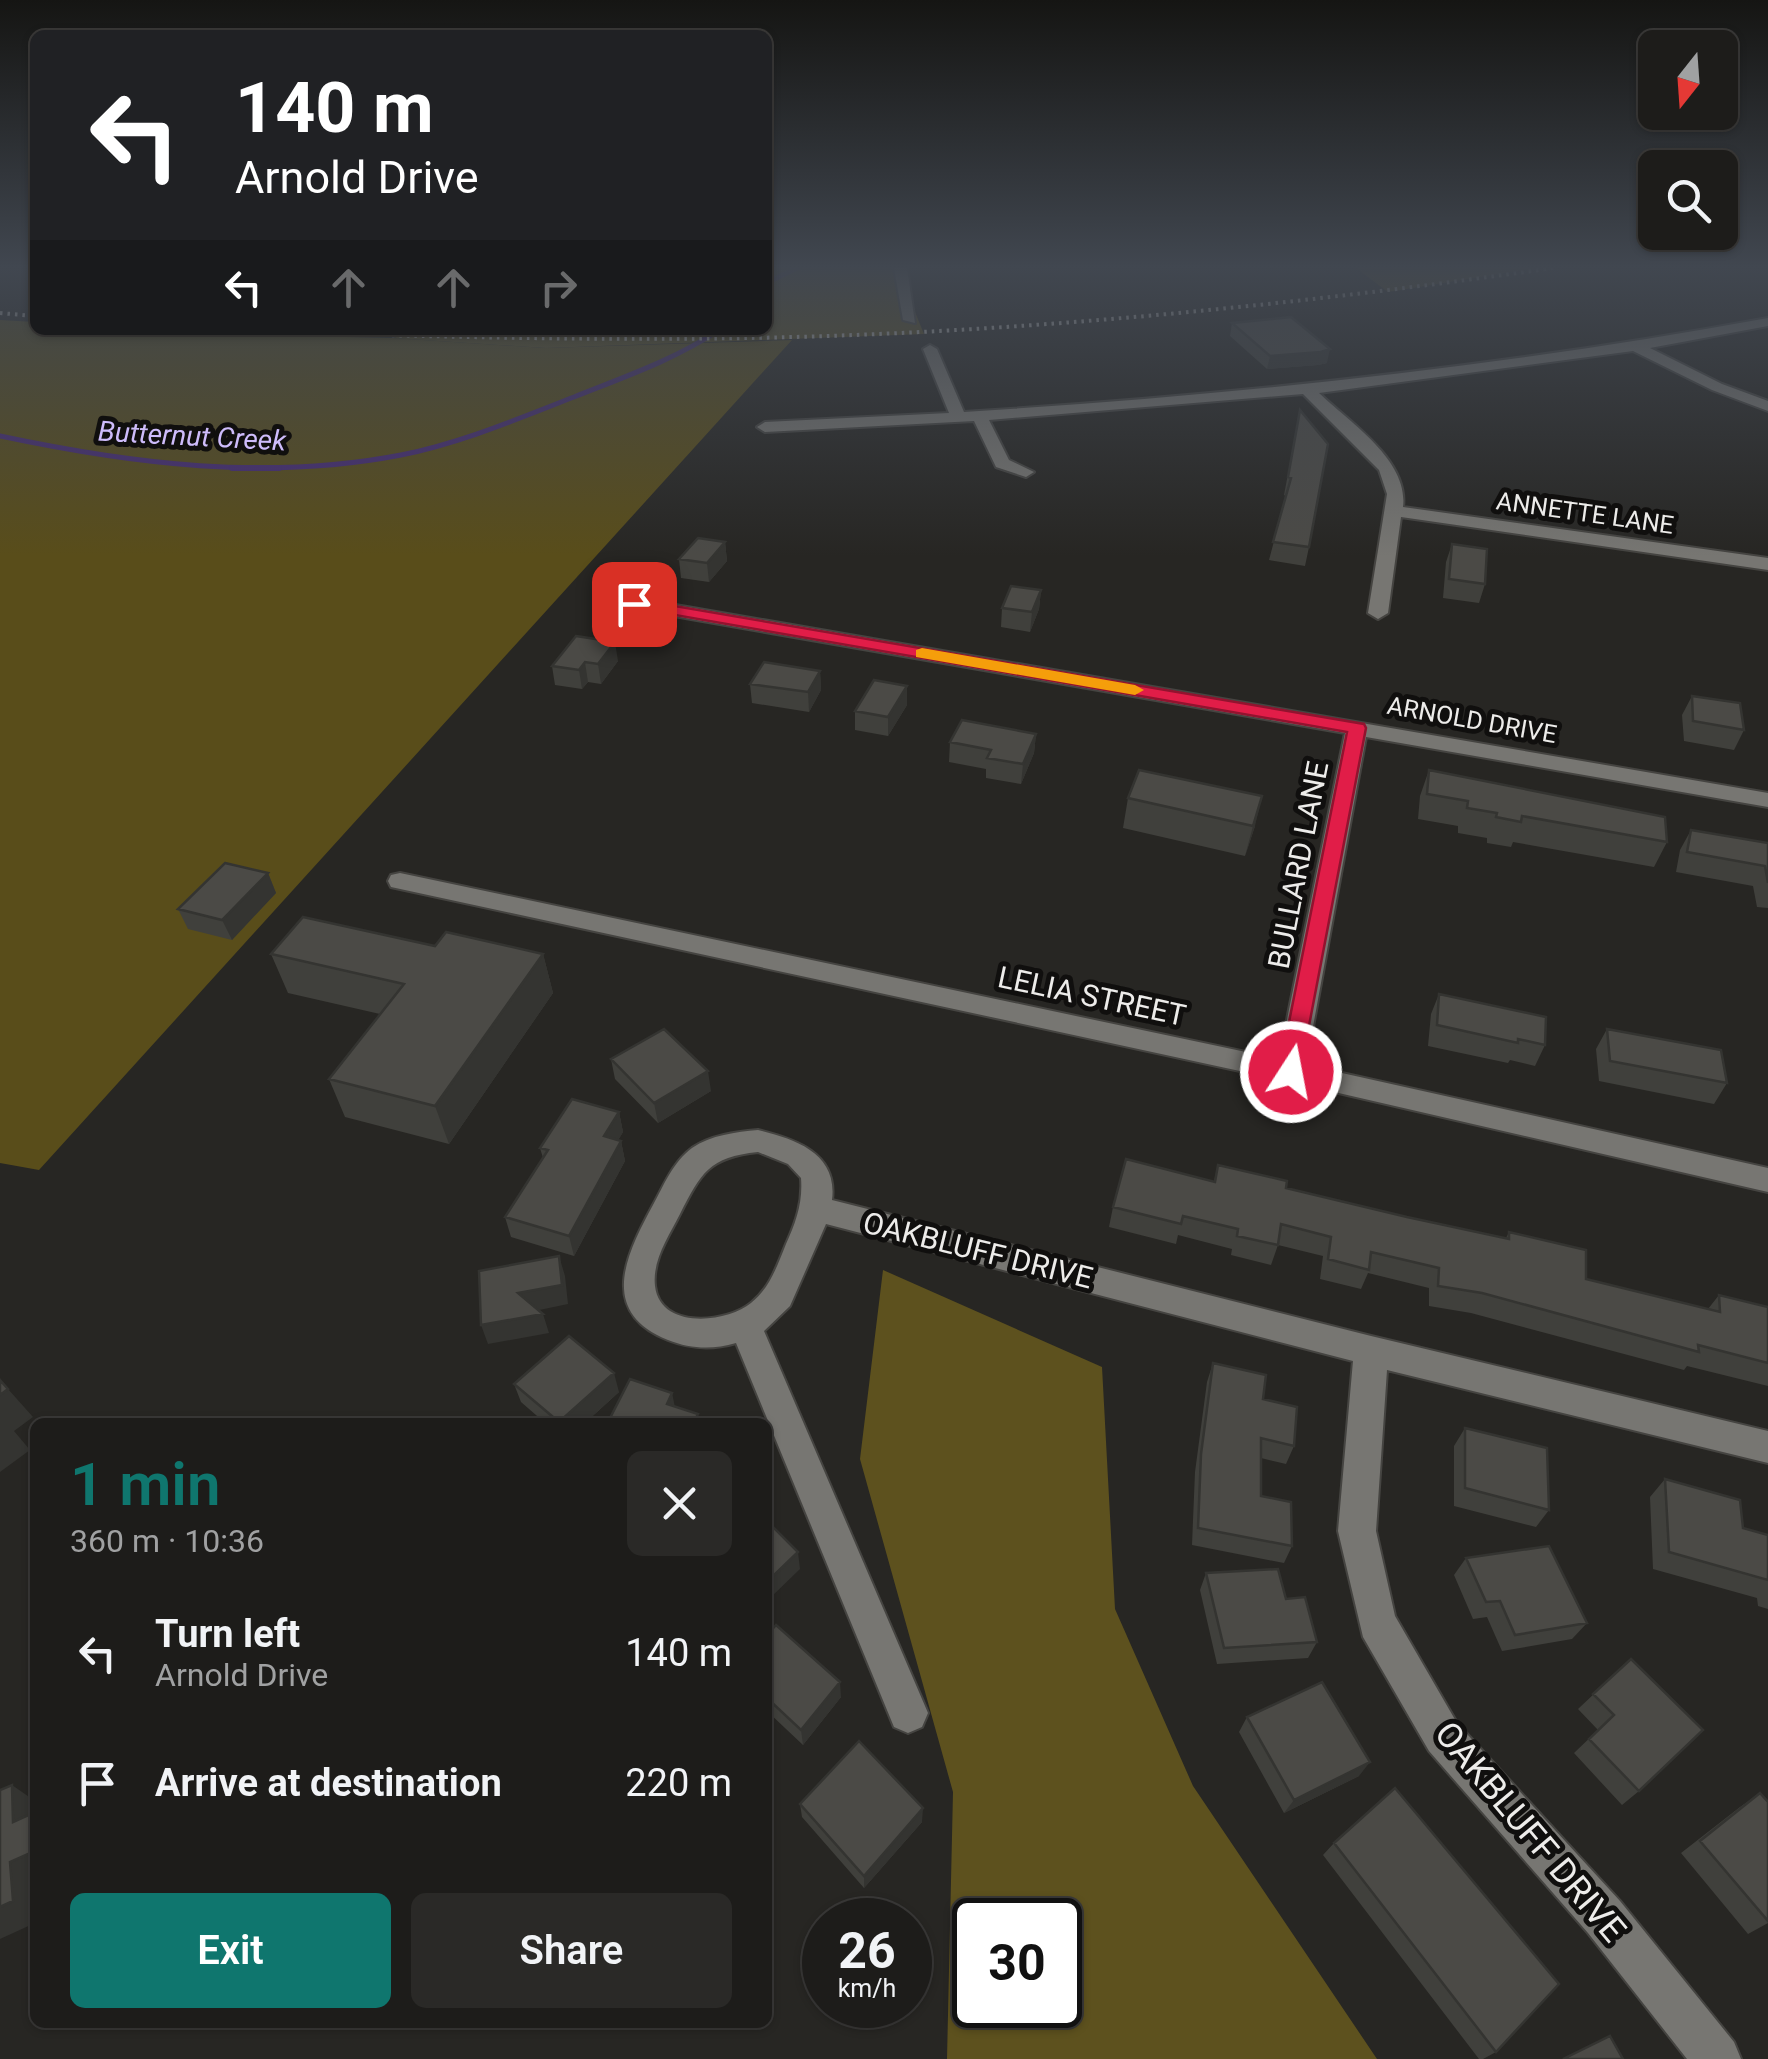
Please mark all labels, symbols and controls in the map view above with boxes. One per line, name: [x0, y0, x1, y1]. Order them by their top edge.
north arrow: [1638, 30, 1738, 130]
map controls: [1638, 30, 1738, 250]
text: 140 m: [235, 67, 434, 149]
icon: left: [70, 70, 200, 200]
button: search: [1638, 150, 1738, 250]
text: Arnold Drive: [235, 151, 479, 204]
icon: left: [216, 260, 271, 315]
icon: ahead: [321, 260, 376, 315]
icon: ahead: [426, 260, 481, 315]
icon: right: [531, 260, 586, 315]
water label: Butternut Creek: [97, 415, 288, 457]
street label: ANNETTE LANE: [1494, 486, 1676, 540]
pin: [592, 562, 677, 647]
icon: arrive: [607, 577, 662, 632]
street label: ARNOLD DRIVE: [1385, 691, 1559, 749]
street label: BULLARD LANE: [1261, 758, 1335, 972]
street label: LELIA STREET: [995, 959, 1189, 1033]
position arrow: [1239, 1020, 1343, 1124]
street label: OAKBLUFF DRIVE: [860, 1205, 1096, 1295]
text: 1 min: [70, 1449, 220, 1520]
button: close: [627, 1451, 732, 1556]
text: 360 m · 10:36: [70, 1522, 264, 1560]
text: Turn left: [155, 1612, 300, 1656]
icon: left: [70, 1626, 125, 1681]
text: 140 m: [625, 1631, 732, 1675]
text: Arnold Drive: [155, 1656, 328, 1694]
street label: OAKBLUFF DRIVE: [1426, 1714, 1634, 1950]
icon: arrive: [70, 1756, 125, 1811]
text: Arrive at destination: [155, 1761, 502, 1805]
text: 220 m: [625, 1761, 732, 1805]
button: Exit: [70, 1893, 391, 2008]
button: Share: [411, 1893, 732, 2008]
speed limit sign: 30: [952, 1898, 1082, 2028]
text: 26: [838, 1922, 896, 1980]
text: km/h: [838, 1974, 896, 2003]

